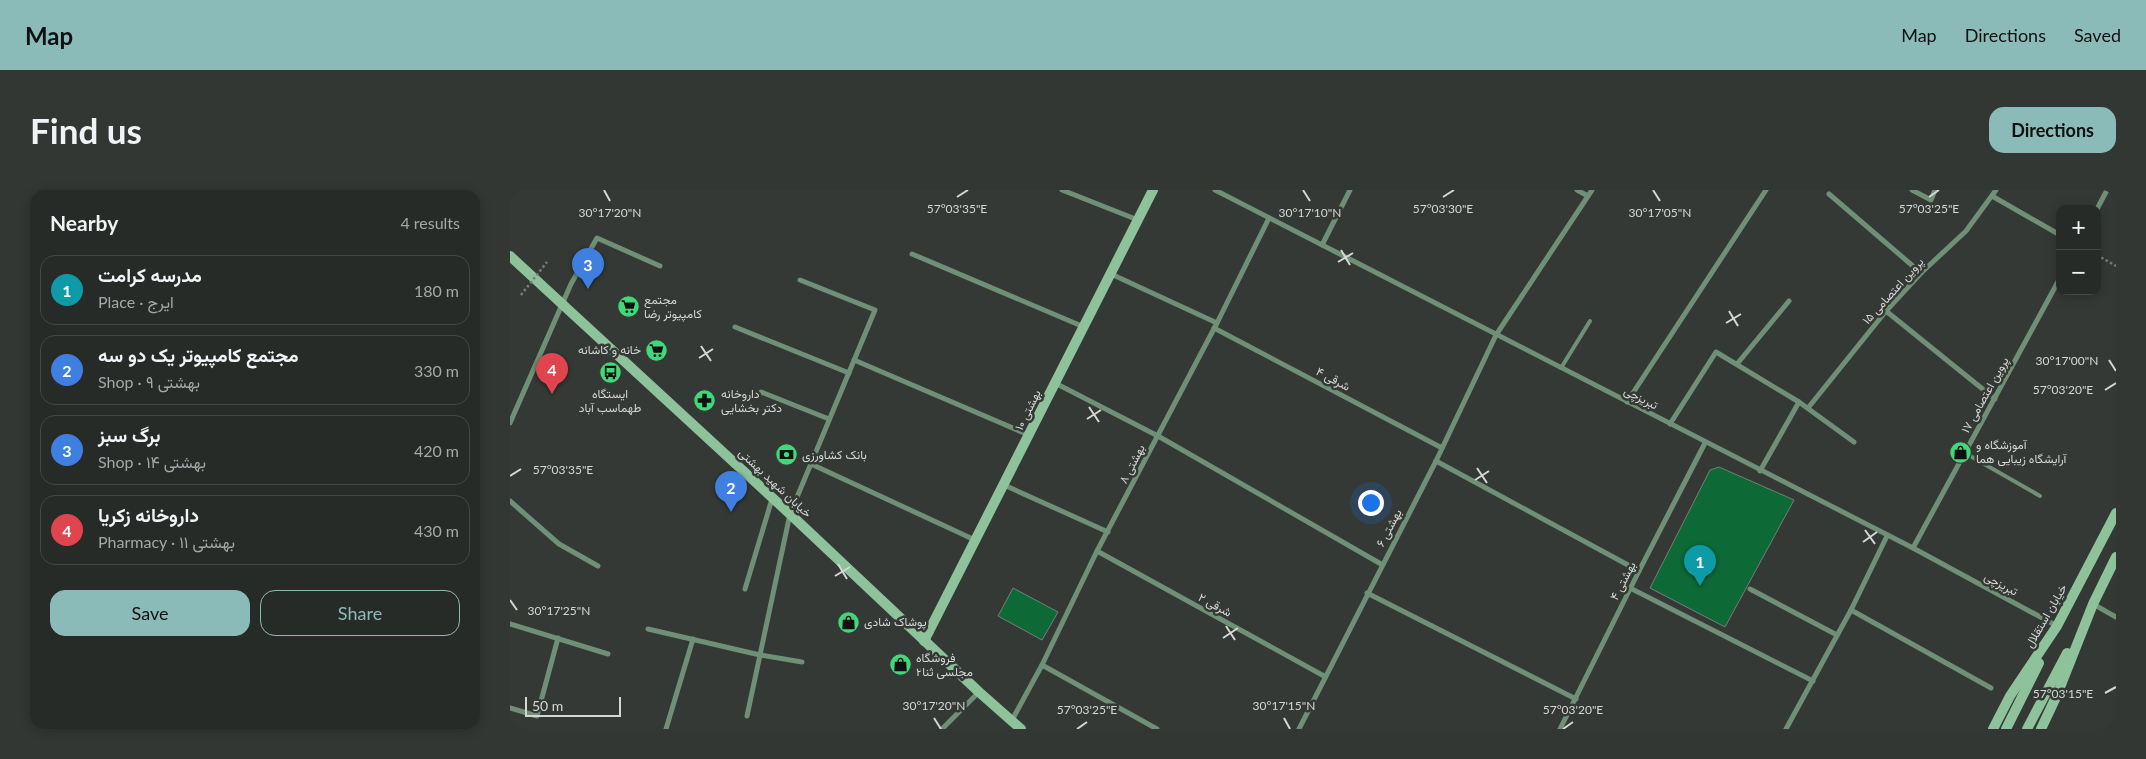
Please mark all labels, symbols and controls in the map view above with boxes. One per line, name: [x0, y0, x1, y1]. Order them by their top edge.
text: Map: [25, 21, 73, 50]
text: Map: [1901, 24, 1937, 46]
text: Directions: [1965, 24, 2046, 46]
text: Saved: [2074, 24, 2121, 46]
button: Directions: [1989, 107, 2116, 153]
text: Find us: [30, 109, 142, 151]
text: 57°03'35"E: [927, 201, 987, 216]
text: 57°03'30"E: [1413, 201, 1473, 216]
text: 57°03'25"E: [1899, 201, 1959, 216]
text: 30°17'20"N: [579, 205, 641, 220]
text: 30°17'10"N: [1279, 205, 1341, 220]
text: 30°17'05"N: [1629, 205, 1691, 220]
map controls: [2056, 205, 2101, 295]
button: +: [2056, 205, 2101, 250]
text: Nearby: [50, 210, 118, 235]
text: 4 results: [400, 213, 460, 232]
pin: 3: [572, 248, 604, 289]
button: −: [2056, 250, 2101, 295]
street label: پروین اعتصامی ۱۵: [1859, 254, 1927, 328]
text: مدرسه کرامت: [98, 263, 202, 286]
text: 1: [62, 281, 72, 300]
text: 180 m: [414, 281, 459, 300]
text: Place · ایرج: [98, 292, 174, 311]
place label: مجتمع کامپیوتر رضا: [644, 292, 702, 322]
supermarket icon: مجتمع کامپیوتر رضا: [616, 295, 640, 319]
supermarket icon: خانه و کاشانه: [645, 338, 669, 362]
place label: خانه و کاشانه: [578, 342, 641, 358]
text: مجتمع کامپیوتر یک دو سه: [98, 343, 299, 366]
pin: 4: [536, 353, 568, 394]
text: 30°17'00"N: [2036, 353, 2098, 368]
street label: پروین اعتصامی ۱۷: [1957, 354, 2013, 436]
text: 2: [62, 361, 72, 380]
text: 330 m: [414, 361, 459, 380]
bus stop icon: ایستگاه طهماسب آباد: [598, 361, 622, 385]
street label: شرقی ۴: [1313, 363, 1353, 395]
text: Shop · بهشتی ۹: [98, 372, 200, 391]
text: 57°03'20"E: [2033, 382, 2093, 397]
street label: تبریزچی: [1621, 383, 1661, 413]
place label: ایستگاه طهماسب آباد: [579, 386, 642, 416]
place label: داروخانه دکتر بخشایی: [721, 386, 782, 416]
street label: بهشتی ۱۰: [1011, 387, 1045, 433]
pharmacy icon: داروخانه دکتر بخشایی: [693, 389, 717, 413]
text: برگ سبز: [98, 423, 160, 446]
place label: آموزشگاه و آرایشگاه زیبایی هما: [1976, 437, 2068, 467]
shop icon: آموزشگاه و آرایشگاه زیبایی هما: [1948, 440, 1972, 464]
text: 3: [62, 441, 72, 460]
text: 420 m: [414, 441, 459, 460]
street label: بهشتی ۸: [1115, 442, 1149, 486]
bank icon: بانک کشاورزی: [774, 443, 798, 467]
street label: خیابان شهید بهشتی: [735, 445, 815, 521]
place label: بانک کشاورزی: [802, 447, 867, 463]
text: Shop · بهشتی ۱۴: [98, 452, 206, 471]
text: 57°03'35"E: [533, 462, 593, 477]
pin: 2: [715, 471, 747, 512]
your location: [1358, 490, 1384, 516]
text: داروخانه زکریا: [98, 503, 199, 526]
street label: بهشتی ۶: [1372, 506, 1406, 550]
text: 4: [62, 521, 72, 540]
text: 430 m: [414, 521, 459, 540]
text: Pharmacy · بهشتی ۱۱: [98, 532, 235, 551]
pin: 1: [1684, 545, 1716, 586]
street label: بهشتی ۴: [1606, 559, 1640, 603]
street label: تبریزچی: [1981, 568, 2021, 600]
street label: خیابان استقلال: [2021, 581, 2071, 651]
street label: شرقی ۲: [1195, 589, 1235, 621]
button: Save: [50, 590, 250, 636]
button: Share: [260, 590, 460, 636]
text: 30°17'25"N: [528, 603, 590, 618]
shop icon: پوشاک شادی: [836, 610, 860, 634]
place label: پوشاک شادی: [864, 614, 927, 630]
place label: فروشگاه مجلسی ثنا۲: [916, 650, 973, 680]
shop icon: فروشگاه مجلسی ثنا۲: [888, 653, 912, 677]
text: 57°03'15"E: [2033, 686, 2093, 701]
scale bar: [525, 694, 621, 717]
text: 50 m: [532, 697, 563, 714]
text: 30°17'20"N: [903, 698, 965, 713]
text: 30°17'15"N: [1253, 698, 1315, 713]
text: 57°03'25"E: [1057, 702, 1117, 717]
text: 57°03'20"E: [1543, 702, 1603, 717]

